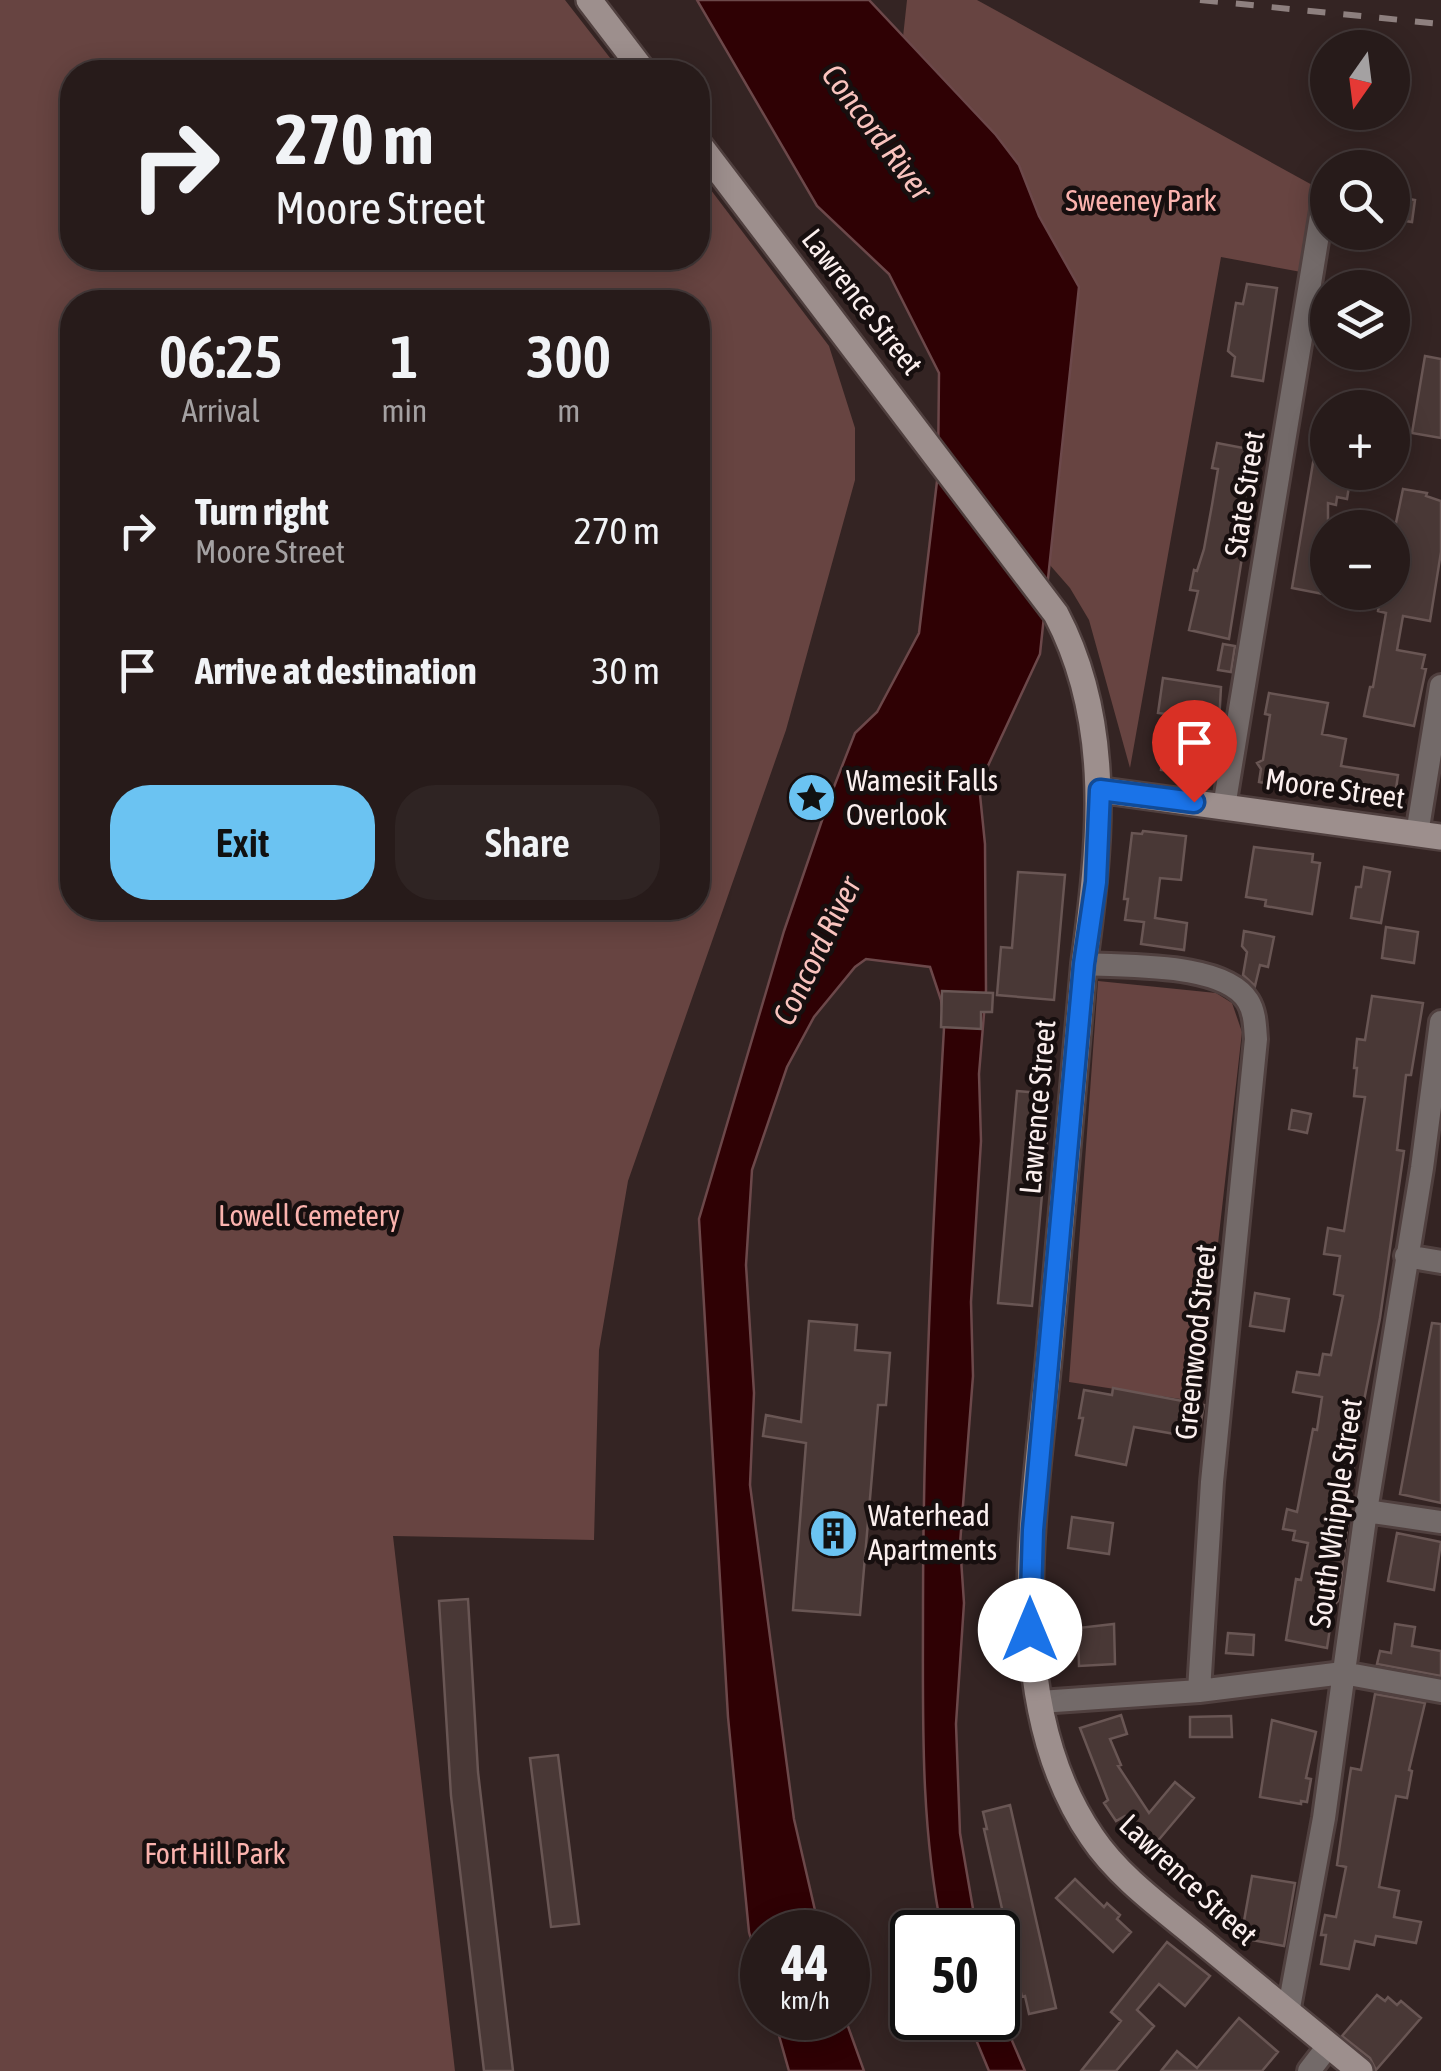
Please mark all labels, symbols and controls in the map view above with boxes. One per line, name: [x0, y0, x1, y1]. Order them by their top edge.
north arrow: [1310, 30, 1410, 130]
map controls: [1310, 30, 1410, 610]
water label: Concord River: [814, 57, 941, 208]
text: 270 m: [275, 99, 434, 179]
icon: right: [110, 100, 240, 230]
button: search: [1310, 150, 1410, 250]
text: Moore Street: [275, 182, 486, 234]
park label: Sweeney Park: [1065, 183, 1217, 217]
street label: Lawrence Street: [795, 222, 930, 381]
button: layers: [1310, 270, 1410, 370]
text: 06:25: [159, 322, 282, 391]
text: 1: [390, 322, 419, 391]
text: 300: [526, 322, 611, 391]
button: +: [1310, 390, 1410, 490]
text: Arrival: [182, 392, 260, 429]
text: min: [381, 392, 427, 429]
text: m: [557, 392, 580, 429]
street label: State Street: [1217, 428, 1271, 559]
text: Turn right: [195, 490, 329, 533]
icon: right: [110, 503, 165, 558]
text: 270 m: [574, 509, 660, 552]
button: −: [1310, 510, 1410, 610]
text: Moore Street: [195, 533, 345, 570]
icon: arrive: [110, 643, 165, 698]
text: Arrive at destination: [195, 649, 477, 692]
text: 30 m: [592, 649, 660, 692]
pin: [1152, 700, 1237, 803]
icon: arrive: [1167, 715, 1222, 770]
street label: Moore Street: [1263, 761, 1407, 815]
place label: Wamesit Falls Overlook: [846, 763, 998, 831]
place icon: Wamesit Falls Overlook: [785, 772, 837, 824]
button: Exit: [110, 785, 375, 900]
button: Share: [395, 785, 660, 900]
water label: Concord River: [765, 869, 869, 1031]
street label: Lawrence Street: [1012, 1018, 1062, 1196]
park label: Lowell Cemetery: [218, 1198, 400, 1232]
street label: Greenwood Street: [1168, 1242, 1222, 1441]
street label: South Whipple Street: [1302, 1396, 1368, 1630]
place label: Waterhead Apartments: [868, 1498, 997, 1566]
building icon: Waterhead Apartments: [807, 1507, 859, 1559]
position arrow: [978, 1578, 1082, 1682]
street label: Lawrence Street: [1113, 1807, 1264, 1951]
park label: Fort Hill Park: [144, 1836, 286, 1870]
speed limit sign: 50: [890, 1910, 1020, 2040]
text: 44: [781, 1934, 828, 1992]
text: km/h: [780, 1986, 830, 2014]

